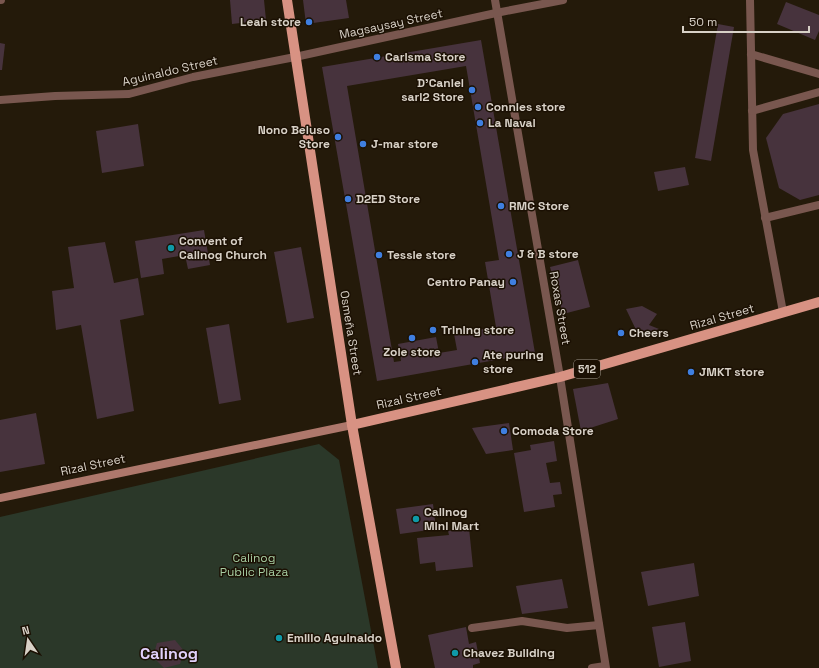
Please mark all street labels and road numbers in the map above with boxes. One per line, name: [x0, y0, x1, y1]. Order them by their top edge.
street label: Magsaysay Street: [338, 5, 444, 43]
street label: Aguinaldo Street: [121, 52, 219, 90]
street label: Roxas Street: [546, 270, 574, 346]
street label: Osmeña Street: [336, 289, 366, 377]
street label: Rizal Street: [688, 300, 756, 334]
road number: 512: [574, 360, 600, 378]
street label: Rizal Street: [375, 383, 443, 413]
street label: Rizal Street: [59, 450, 127, 480]

